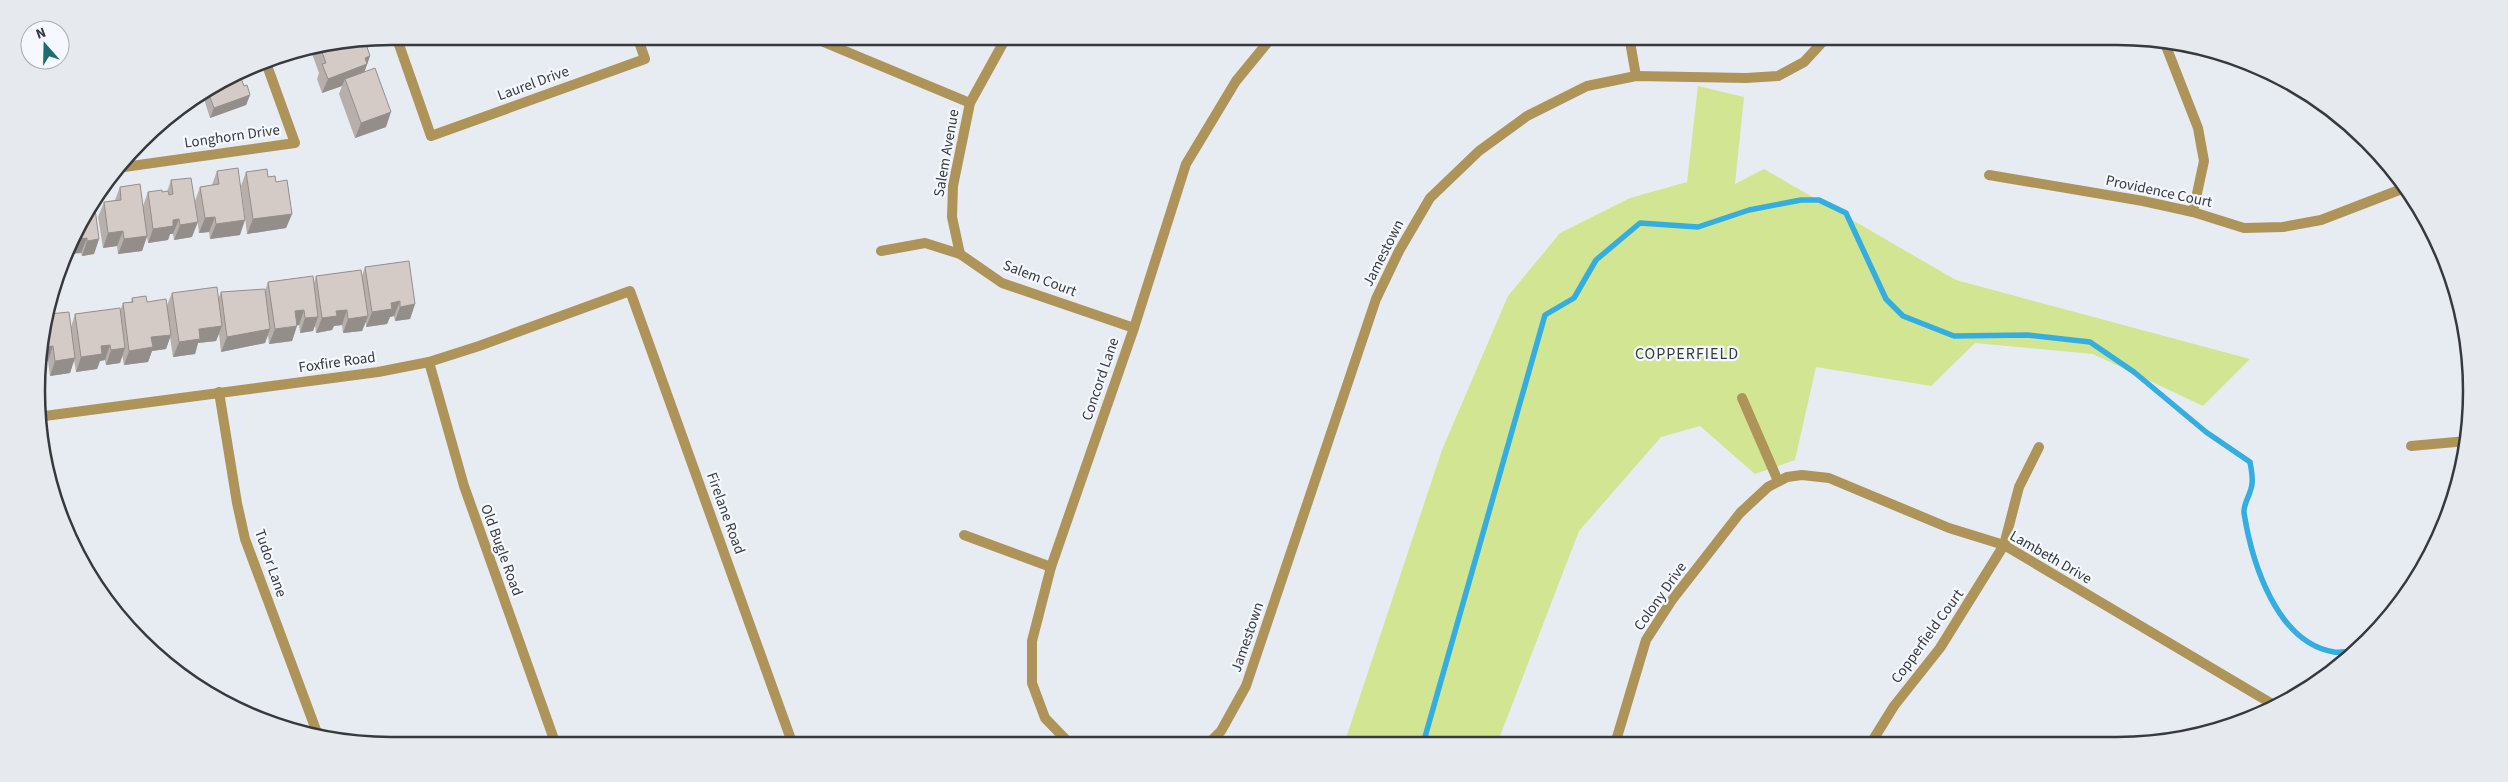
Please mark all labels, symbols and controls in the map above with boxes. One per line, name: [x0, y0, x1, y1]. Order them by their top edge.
north arrow: [20, 20, 70, 70]
text: N: [33, 23, 49, 45]
street label: Laurel Drive: [494, 61, 572, 106]
street label: Salem Avenue: [928, 108, 965, 198]
street label: Longhorn Drive: [183, 119, 281, 154]
street label: Providence Court: [2104, 170, 2214, 213]
street label: Jamestown: [1358, 216, 1409, 290]
street label: Salem Court: [1000, 255, 1080, 302]
street label: Concord Lane: [1076, 335, 1124, 423]
district label: COPPERFIELD: [1635, 343, 1739, 365]
street label: Foxfire Road: [297, 347, 377, 378]
street label: Firelane Road: [701, 469, 750, 557]
street label: Old Bugle Road: [475, 501, 528, 599]
street label: Lambeth Drive: [2006, 525, 2096, 589]
street label: Tudor Lane: [249, 526, 292, 600]
street label: Colony Drive: [1629, 558, 1692, 635]
street label: Copperfield Court: [1886, 585, 1969, 688]
street label: Jamestown: [1226, 599, 1269, 675]

